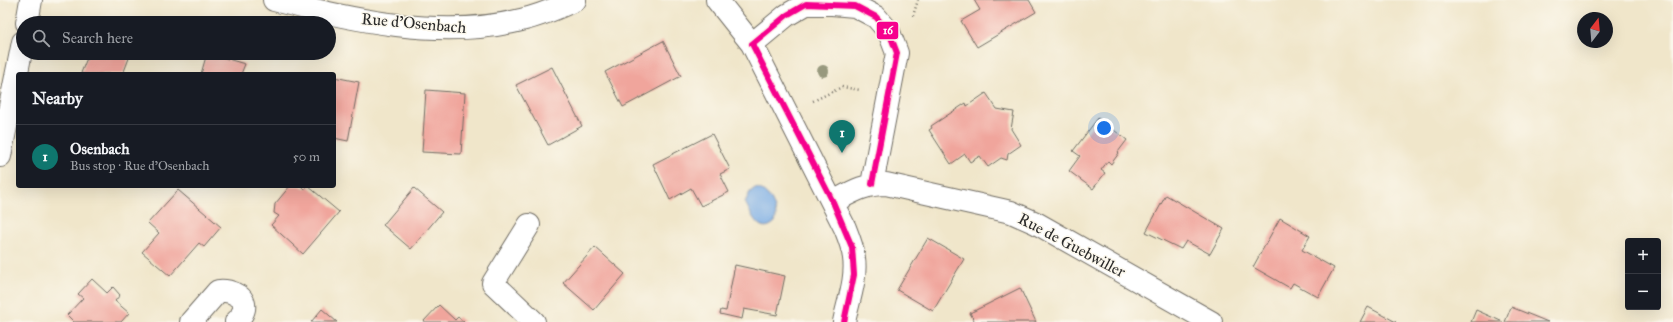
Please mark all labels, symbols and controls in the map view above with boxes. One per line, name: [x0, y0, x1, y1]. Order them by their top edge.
street label: Rue d'Osenbach: [361, 9, 467, 37]
north arrow: [1577, 12, 1613, 48]
search box: [16, 16, 336, 60]
line badge: 16: [876, 21, 899, 40]
text: 16: [883, 24, 894, 37]
icon: search: [30, 27, 52, 49]
text: Search here: [62, 29, 133, 47]
text: Nearby: [32, 88, 83, 109]
your location: [1094, 118, 1114, 138]
pin: 1: [829, 120, 855, 153]
text: Osenbach: [70, 140, 130, 158]
text: 1: [42, 149, 48, 165]
text: 50 m: [293, 149, 320, 165]
text: Bus stop · Rue d'Osenbach: [70, 158, 210, 174]
street label: Rue de Guebwiller: [1015, 209, 1129, 281]
map controls: [1625, 238, 1661, 310]
button: +: [1625, 238, 1661, 274]
button: −: [1625, 274, 1661, 310]

